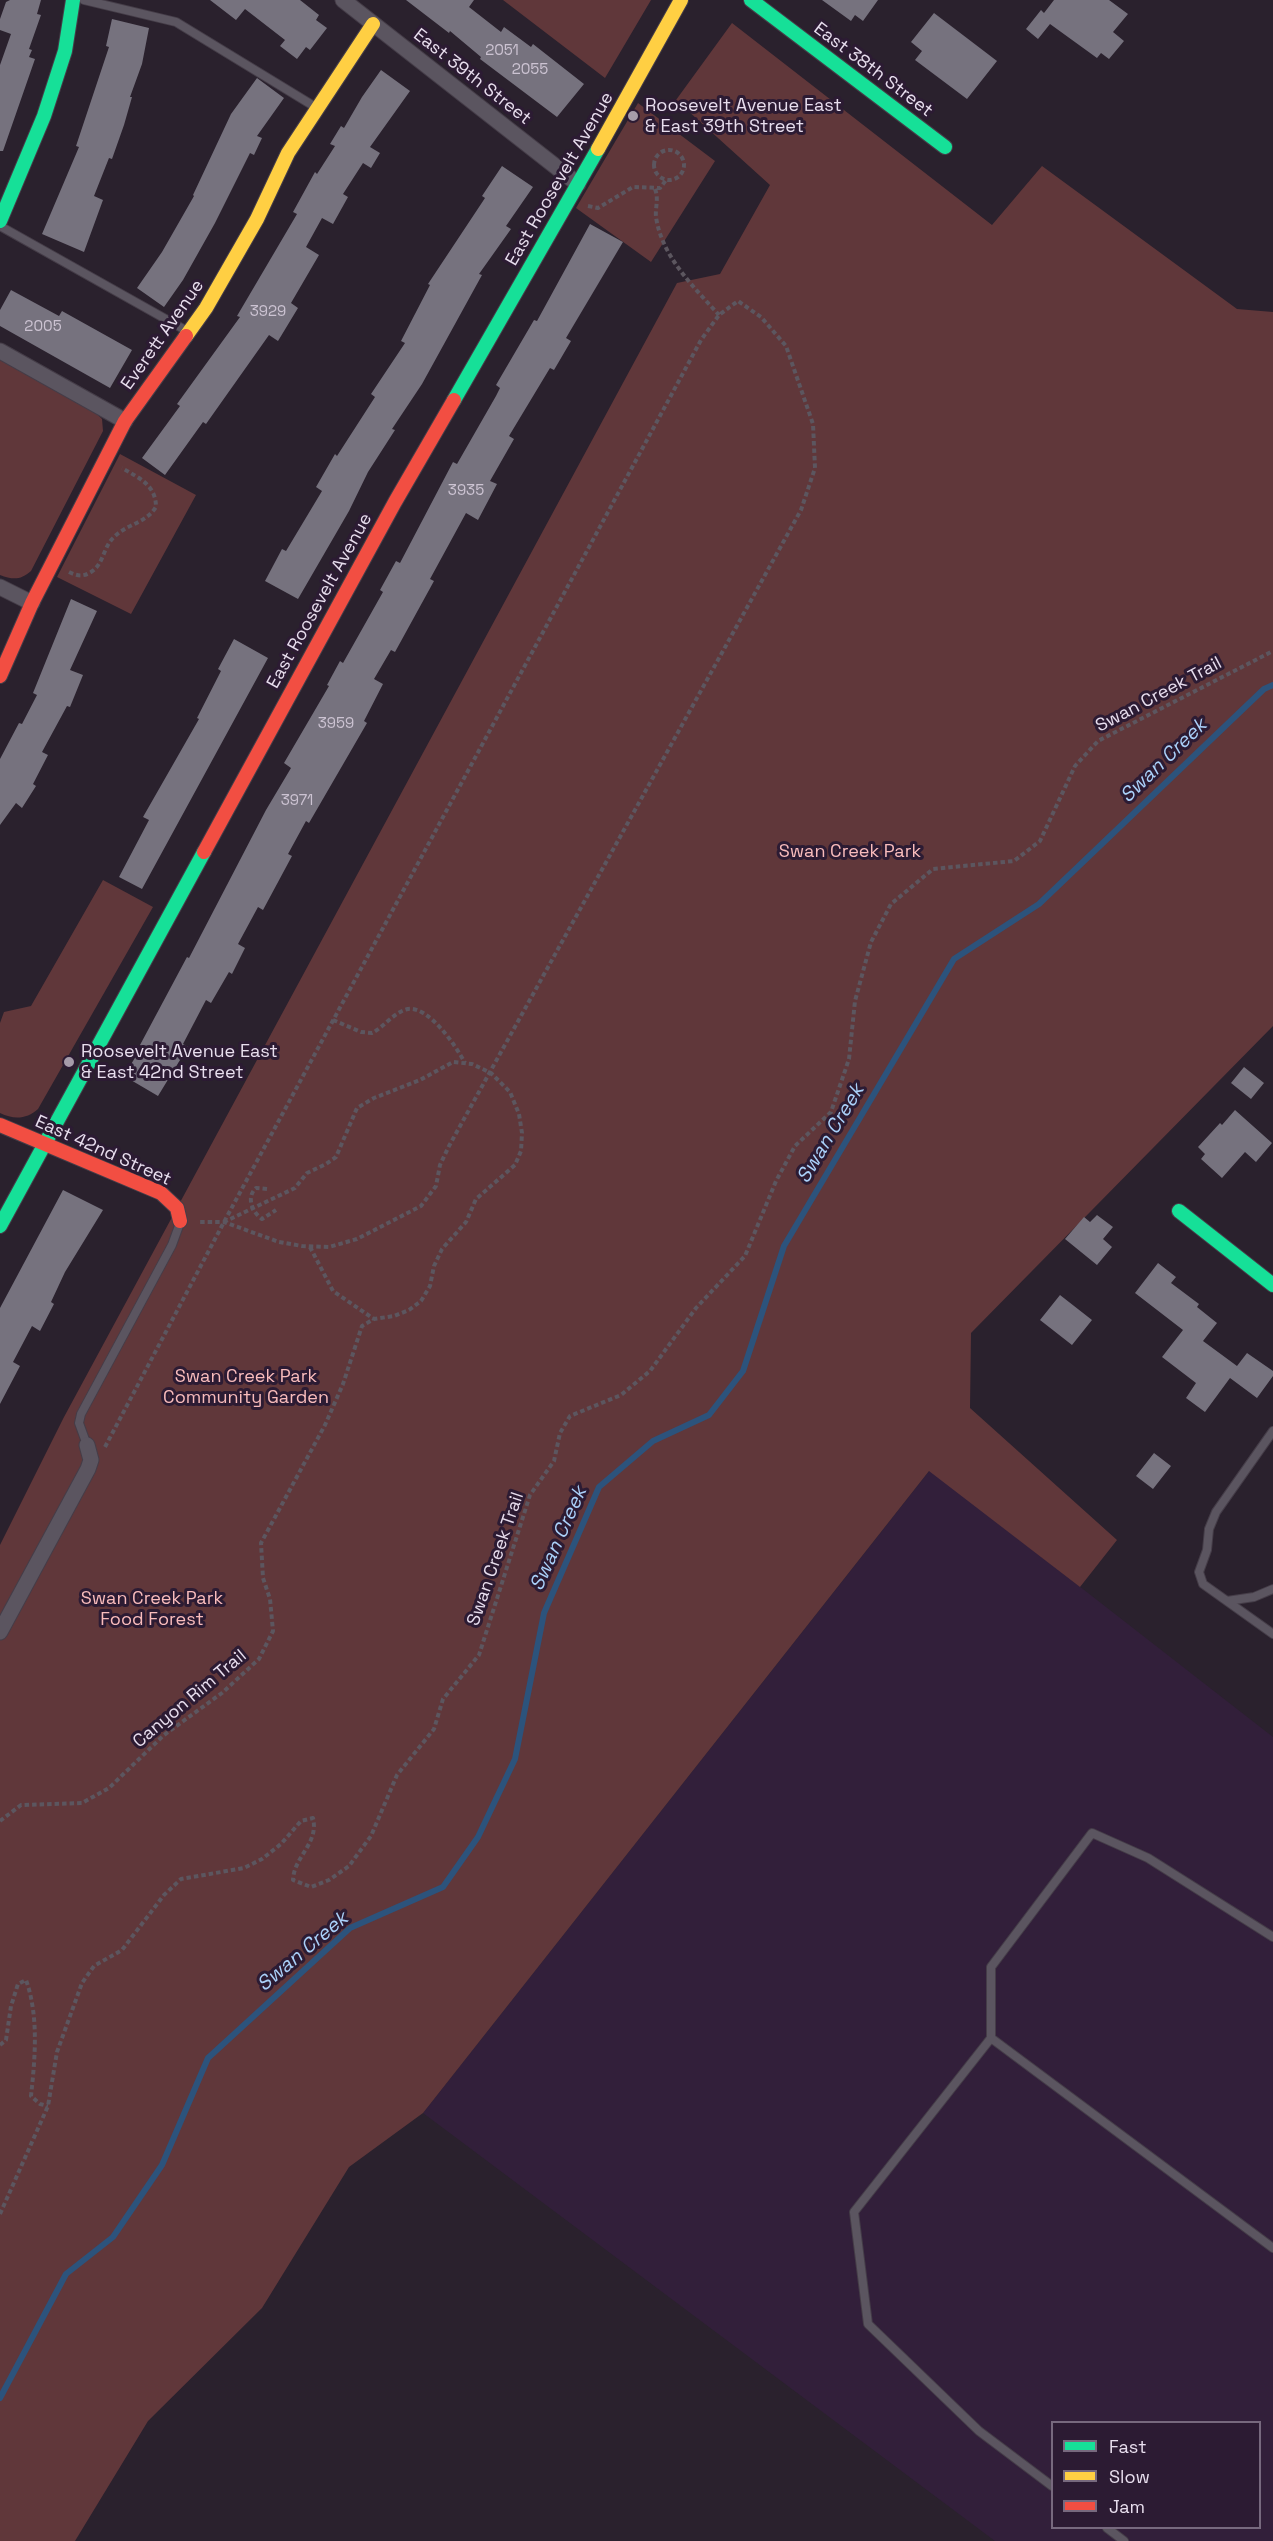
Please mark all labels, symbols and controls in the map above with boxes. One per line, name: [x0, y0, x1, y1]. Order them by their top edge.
street label: East 38th Street: [809, 18, 937, 122]
street label: East 39th Street: [409, 24, 535, 130]
house number: 2051: [485, 42, 519, 60]
house number: 2055: [512, 61, 548, 79]
street label: East Roosevelt Avenue: [501, 88, 619, 270]
place label: Roosevelt Avenue East & East 39th Street: [645, 95, 842, 138]
marker: Roosevelt Avenue East & East 39th Street: [626, 109, 640, 123]
street label: Everett Avenue: [117, 276, 209, 394]
house number: 3929: [250, 303, 286, 321]
house number: 2005: [24, 318, 62, 336]
house number: 3935: [448, 482, 484, 500]
street label: East Roosevelt Avenue: [263, 510, 377, 692]
street label: Swan Creek Trail: [1092, 653, 1226, 737]
water label: Swan Creek: [1116, 714, 1212, 808]
house number: 3959: [318, 715, 354, 733]
house number: 3971: [281, 792, 313, 810]
park label: Swan Creek Park: [779, 841, 921, 863]
place label: Roosevelt Avenue East & East 42nd Street: [81, 1041, 278, 1084]
marker: Roosevelt Avenue East & East 42nd Street: [62, 1055, 76, 1069]
water label: Swan Creek: [792, 1080, 870, 1188]
street label: East 42nd Street: [31, 1111, 175, 1191]
park label: Swan Creek Park Community Garden: [163, 1366, 329, 1408]
water label: Swan Creek: [525, 1483, 593, 1595]
street label: Swan Creek Trail: [463, 1489, 529, 1629]
park label: Swan Creek Park Food Forest: [81, 1588, 223, 1630]
street label: Canyon Rim Trail: [129, 1645, 251, 1753]
water label: Swan Creek: [253, 1907, 353, 1997]
legend: [1051, 2421, 1261, 2529]
text: Fast: [1109, 2435, 1146, 2458]
text: Slow: [1109, 2465, 1150, 2488]
text: Jam: [1109, 2495, 1145, 2518]

